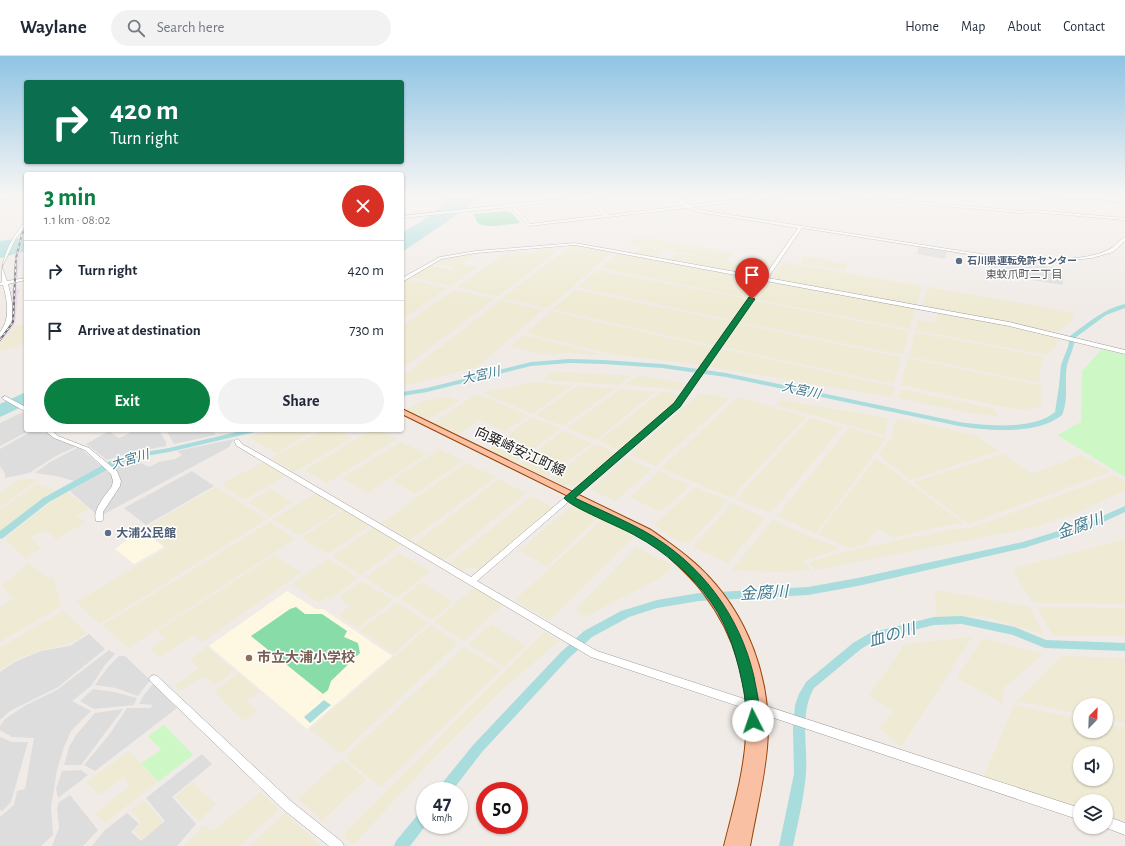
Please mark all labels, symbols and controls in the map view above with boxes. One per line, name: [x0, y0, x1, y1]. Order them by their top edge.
search box: [111, 10, 391, 46]
icon: search: [125, 17, 147, 39]
text: Waylane: [20, 18, 87, 37]
text: Search here: [157, 20, 224, 35]
text: Home: [905, 20, 939, 34]
text: Map: [961, 20, 985, 34]
text: About: [1007, 20, 1041, 34]
text: Contact: [1063, 20, 1105, 34]
icon: right: [44, 96, 96, 148]
text: 420 m: [110, 97, 179, 125]
text: Turn right: [110, 130, 179, 148]
button: close: [342, 185, 384, 227]
text: 3 min: [44, 186, 96, 210]
text: 1.1 km · 08:02: [44, 214, 110, 227]
place label: 石川県運転免許センター: [967, 255, 1077, 266]
marker: 石川県運転免許センター: [954, 256, 964, 266]
pin: [735, 258, 769, 299]
icon: right: [44, 260, 66, 282]
text: Turn right: [78, 263, 137, 278]
text: 420 m: [348, 263, 384, 278]
icon: arrive: [741, 264, 763, 286]
district label: 東蚊爪町二丁目: [986, 269, 1063, 280]
icon: arrive: [44, 320, 66, 342]
text: Arrive at destination: [78, 323, 201, 338]
text: 730 m: [349, 323, 384, 338]
water label: 大宮川: [460, 364, 503, 387]
button: Exit: [44, 378, 210, 424]
button: Share: [218, 378, 384, 424]
water label: 大宮川: [781, 380, 824, 402]
street label: 向粟崎安江町線: [473, 424, 568, 479]
water label: 大宮川: [109, 447, 152, 472]
water label: 金腐川: [1054, 509, 1107, 541]
place label: 大浦公民館: [116, 526, 176, 539]
marker: 大浦公民館: [103, 528, 113, 538]
water label: 金腐川: [740, 583, 790, 602]
water label: 血の川: [866, 619, 919, 649]
place label: 市立大浦小学校: [257, 649, 355, 665]
marker: 市立大浦小学校: [244, 653, 254, 663]
north arrow: [1073, 698, 1113, 738]
map controls: [1073, 698, 1113, 834]
position arrow: [732, 700, 774, 742]
button: sound: [1073, 746, 1113, 786]
speed limit sign: 50: [476, 782, 528, 834]
text: 47: [433, 793, 451, 813]
button: layers: [1073, 794, 1113, 834]
text: km/h: [432, 813, 452, 823]

